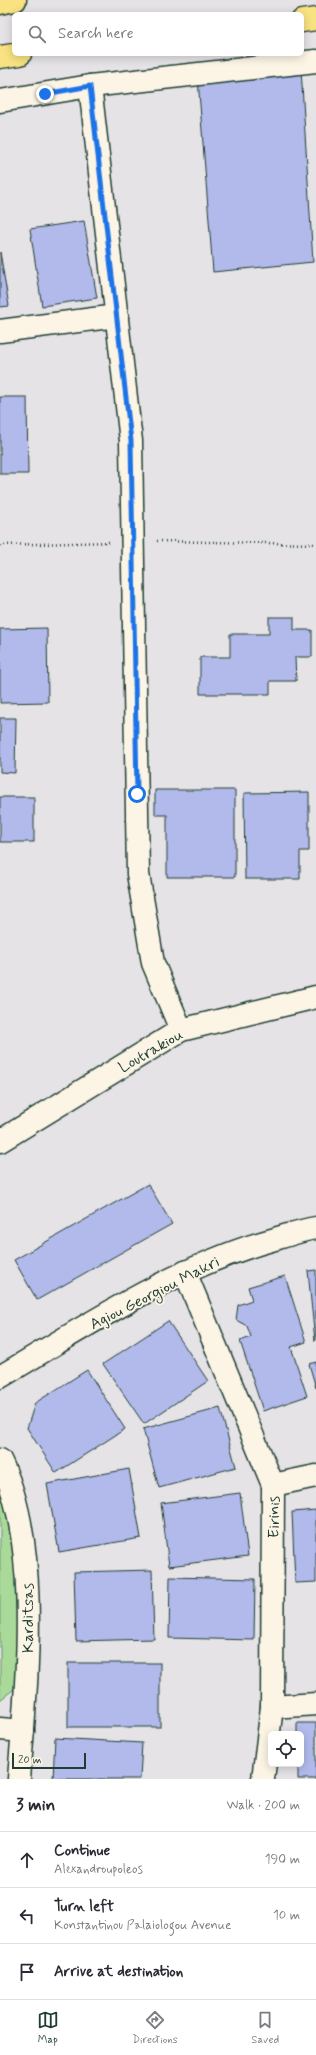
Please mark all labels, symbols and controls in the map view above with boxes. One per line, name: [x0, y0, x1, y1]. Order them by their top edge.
search box: [12, 12, 304, 56]
icon: search: [26, 23, 48, 45]
text: Search here: [58, 24, 134, 44]
route end: [36, 85, 54, 103]
route start: [128, 785, 146, 803]
street label: Loutrakiou: [115, 1024, 187, 1078]
street label: Agiou Georgiou Makri: [86, 1251, 224, 1336]
street label: Eirinis: [264, 1496, 285, 1538]
street label: Karditsas: [18, 1583, 39, 1653]
map controls: [268, 1731, 304, 1767]
button: locate: [268, 1731, 304, 1767]
scale bar: [12, 1751, 86, 1770]
text: 20 m: [18, 1753, 41, 1767]
text: 3 min: [16, 1794, 55, 1816]
text: Walk · 200 m: [226, 1797, 300, 1814]
text: Continue: [54, 1841, 110, 1861]
icon: ahead: [16, 1849, 38, 1871]
text: 190 m: [265, 1851, 300, 1868]
text: Alexandroupoleos: [54, 1861, 143, 1878]
text: Turn left: [54, 1897, 114, 1917]
icon: left: [16, 1905, 38, 1927]
text: 10 m: [273, 1907, 300, 1924]
text: Konstantinou Palaiologou Avenue: [54, 1917, 231, 1934]
icon: arrive: [16, 1961, 38, 1983]
text: Arrive at destination: [54, 1962, 183, 1982]
tab: Map: [37, 2009, 59, 2047]
tab: Directions: [132, 2009, 178, 2047]
tab: Saved: [251, 2009, 279, 2047]

